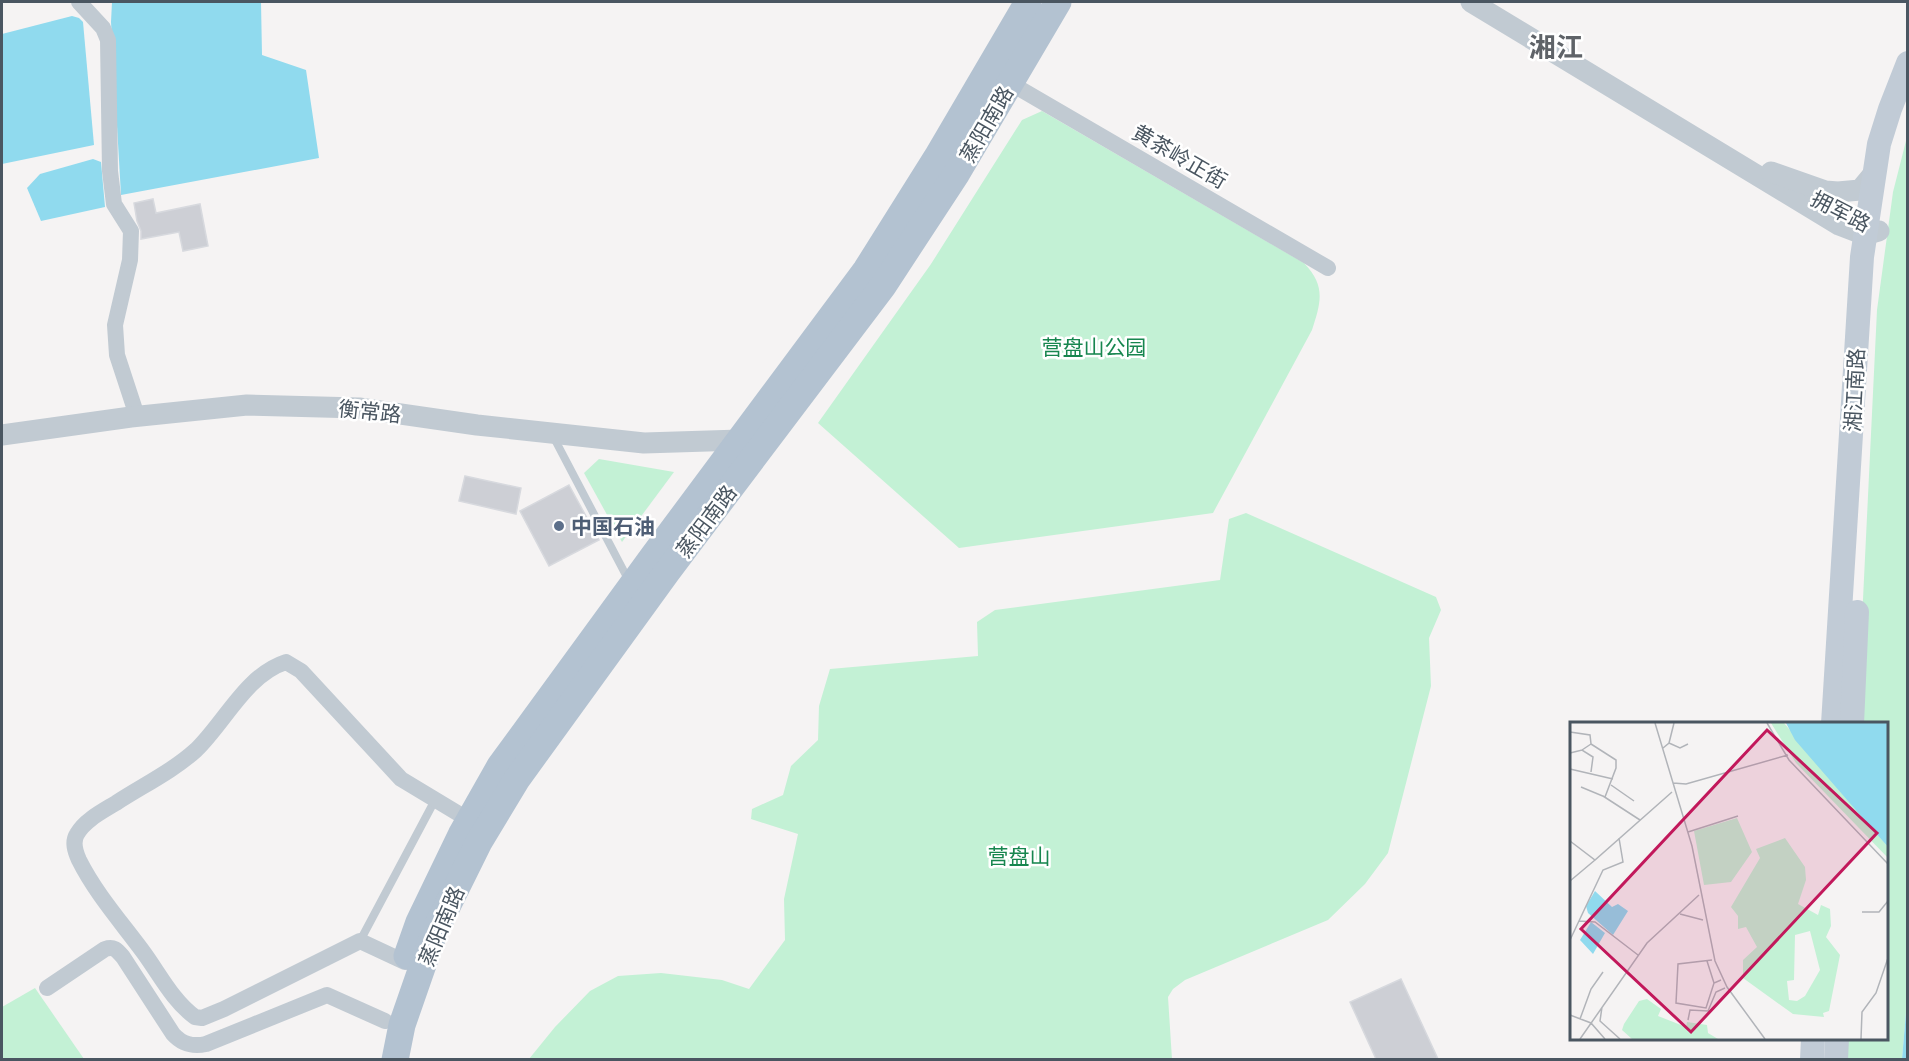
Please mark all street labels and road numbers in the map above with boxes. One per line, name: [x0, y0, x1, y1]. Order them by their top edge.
street label: 蒸阳南路: [953, 81, 1019, 167]
street label: 黄茶岭正街: [1128, 118, 1232, 194]
street label: 拥军路: [1807, 184, 1875, 238]
street label: 湘江南路: [1838, 347, 1870, 433]
street label: 衡常路: [337, 394, 403, 428]
street label: 蒸阳南路: [670, 479, 742, 563]
street label: 蒸阳南路: [412, 882, 470, 970]

